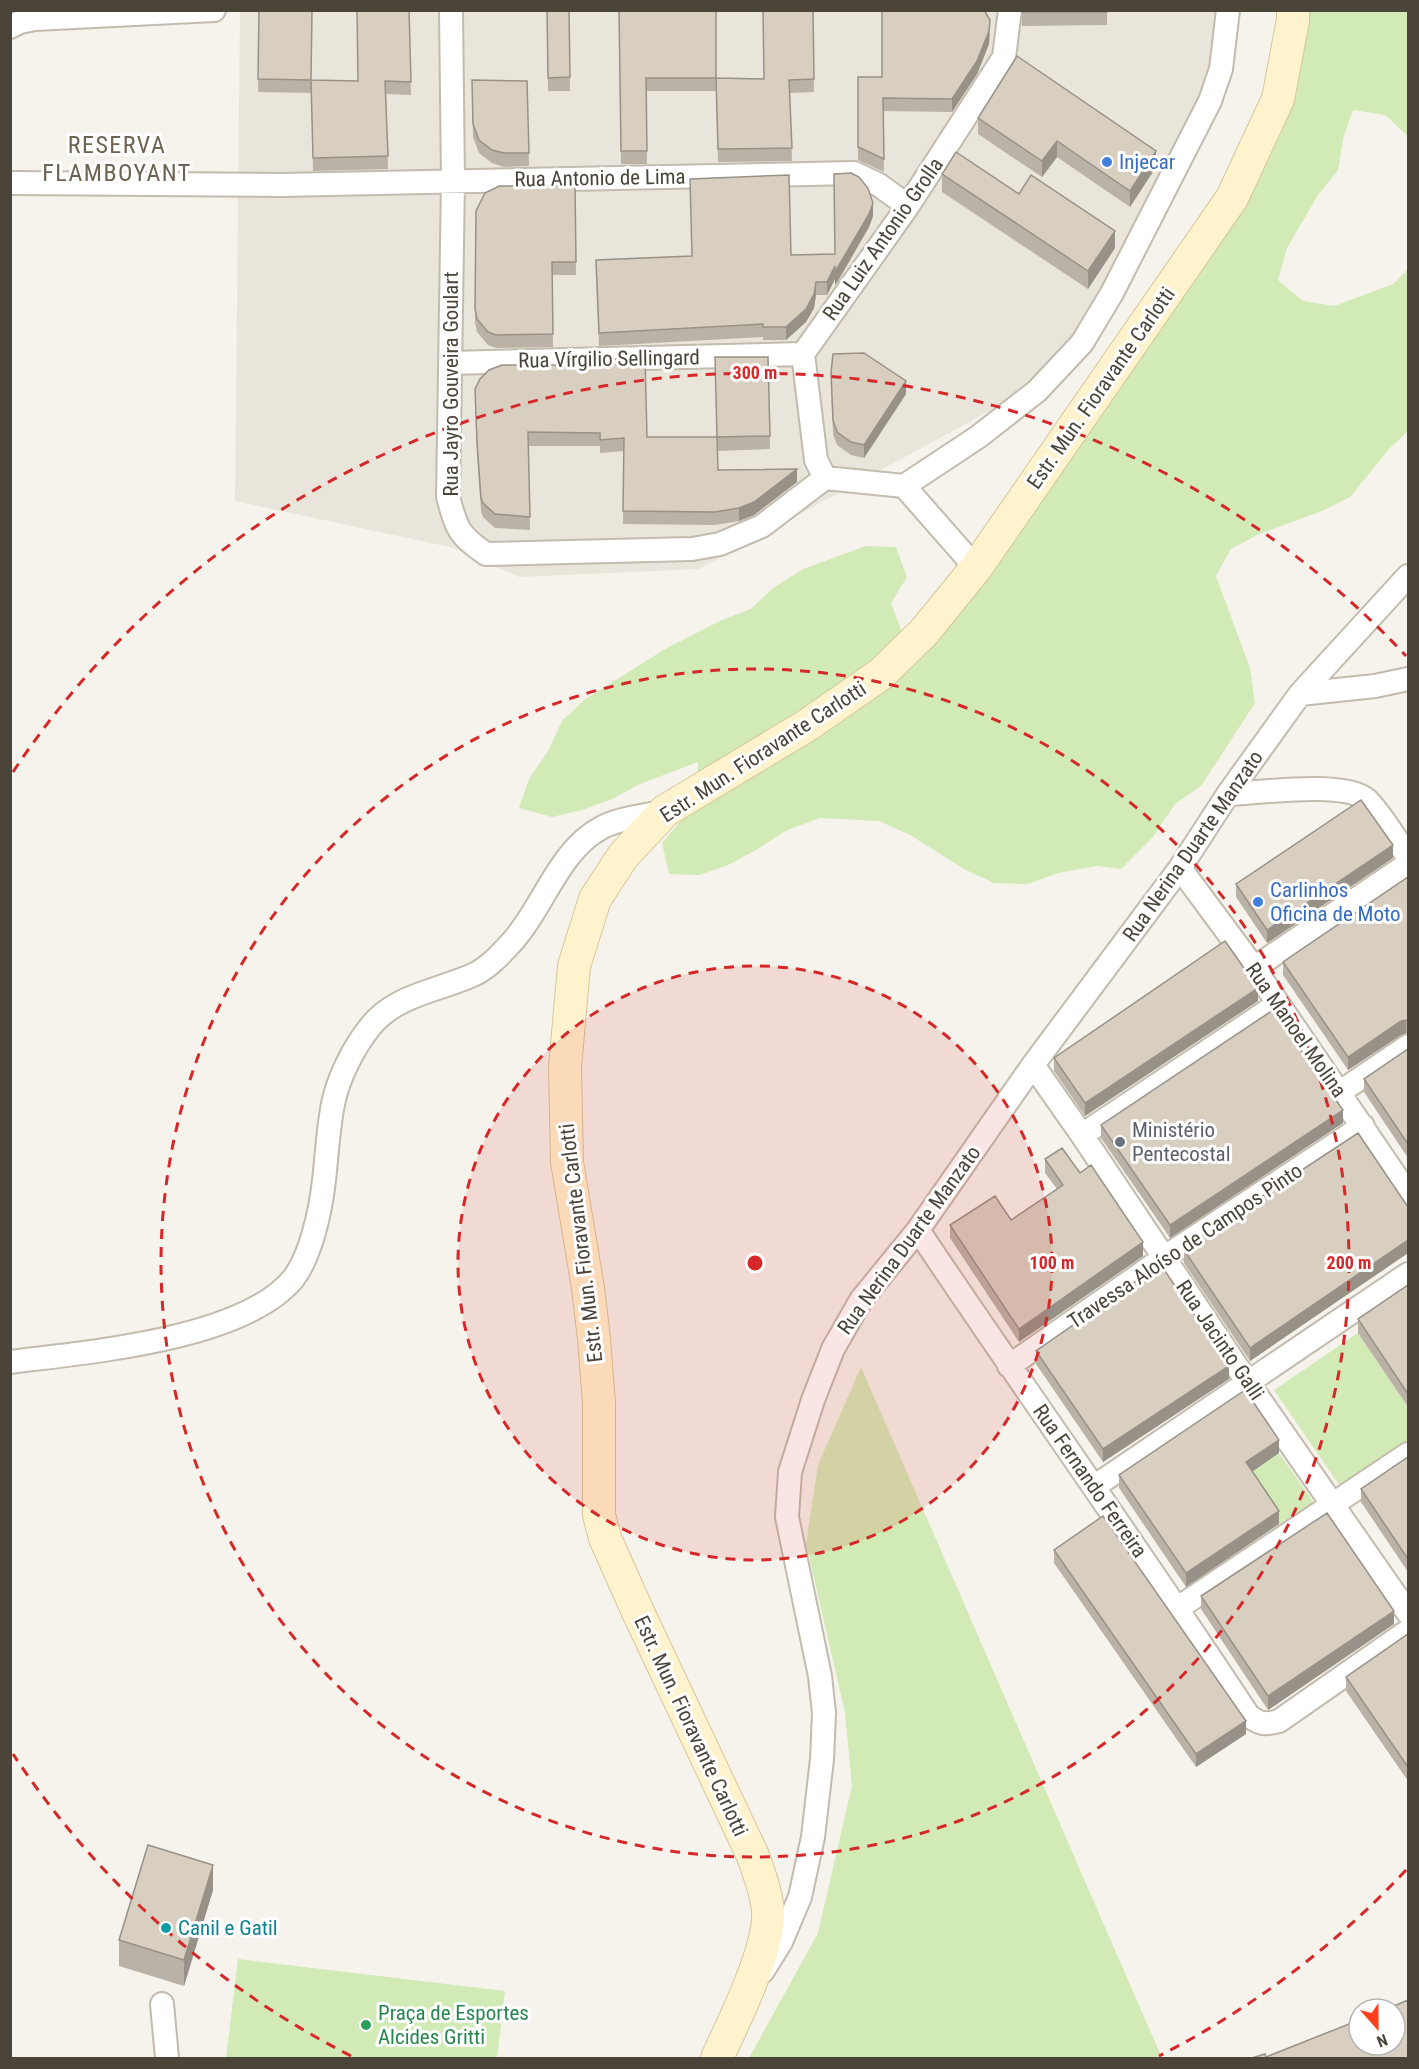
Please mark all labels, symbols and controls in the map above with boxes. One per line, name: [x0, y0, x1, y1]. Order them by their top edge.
district label: RESERVA FLAMBOYANT: [42, 131, 192, 187]
place label: Injecar: [1119, 150, 1175, 174]
street label: Rua Luiz Antonio Grolla: [818, 153, 948, 325]
marker: Injecar: [1100, 155, 1114, 169]
street label: Rua Antonio de Lima: [514, 165, 686, 191]
street label: Rua Jayro Gouveira Goulart: [439, 271, 463, 497]
street label: Estr. Mun. Fioravante Carlotti: [1022, 283, 1180, 493]
street label: Rua Vírgilio Sellingard: [518, 345, 700, 373]
text: 300 m: [733, 362, 777, 383]
street label: Estr. Mun. Fioravante Carlotti: [656, 676, 870, 828]
street label: Rua Nerina Duarte Manzato: [1118, 746, 1268, 946]
place label: Carlinhos Oficina de Moto: [1270, 878, 1401, 926]
marker: Carlinhos Oficina de Moto: [1251, 895, 1265, 909]
street label: Rua Manoel Molina: [1241, 958, 1351, 1102]
place label: Ministério Pentecostal: [1132, 1118, 1231, 1166]
street label: Estr. Mun. Fioravante Carlotti: [554, 1122, 608, 1364]
marker: Ministério Pentecostal: [1113, 1135, 1127, 1149]
street label: Rua Nerina Duarte Manzato: [833, 1141, 985, 1339]
street label: Travessa Aloíso de Campos Pinto: [1063, 1158, 1307, 1334]
text: 100 m: [1030, 1252, 1074, 1273]
text: 200 m: [1327, 1252, 1371, 1273]
centre of rings: [745, 1253, 765, 1273]
street label: Rua Jacinto Galli: [1171, 1276, 1269, 1404]
street label: Rua Fernando Ferreira: [1028, 1400, 1152, 1562]
street label: Estr. Mun. Fioravante Carlotti: [629, 1612, 753, 1840]
place label: Canil e Gatil: [178, 1916, 278, 1940]
marker: Canil e Gatil: [159, 1921, 173, 1935]
north arrow: [1347, 1997, 1407, 2057]
place label: Praça de Esportes Alcides Gritti: [378, 2001, 529, 2049]
marker: Praça de Esportes Alcides Gritti: [359, 2018, 373, 2032]
text: N: [1374, 2030, 1390, 2051]

